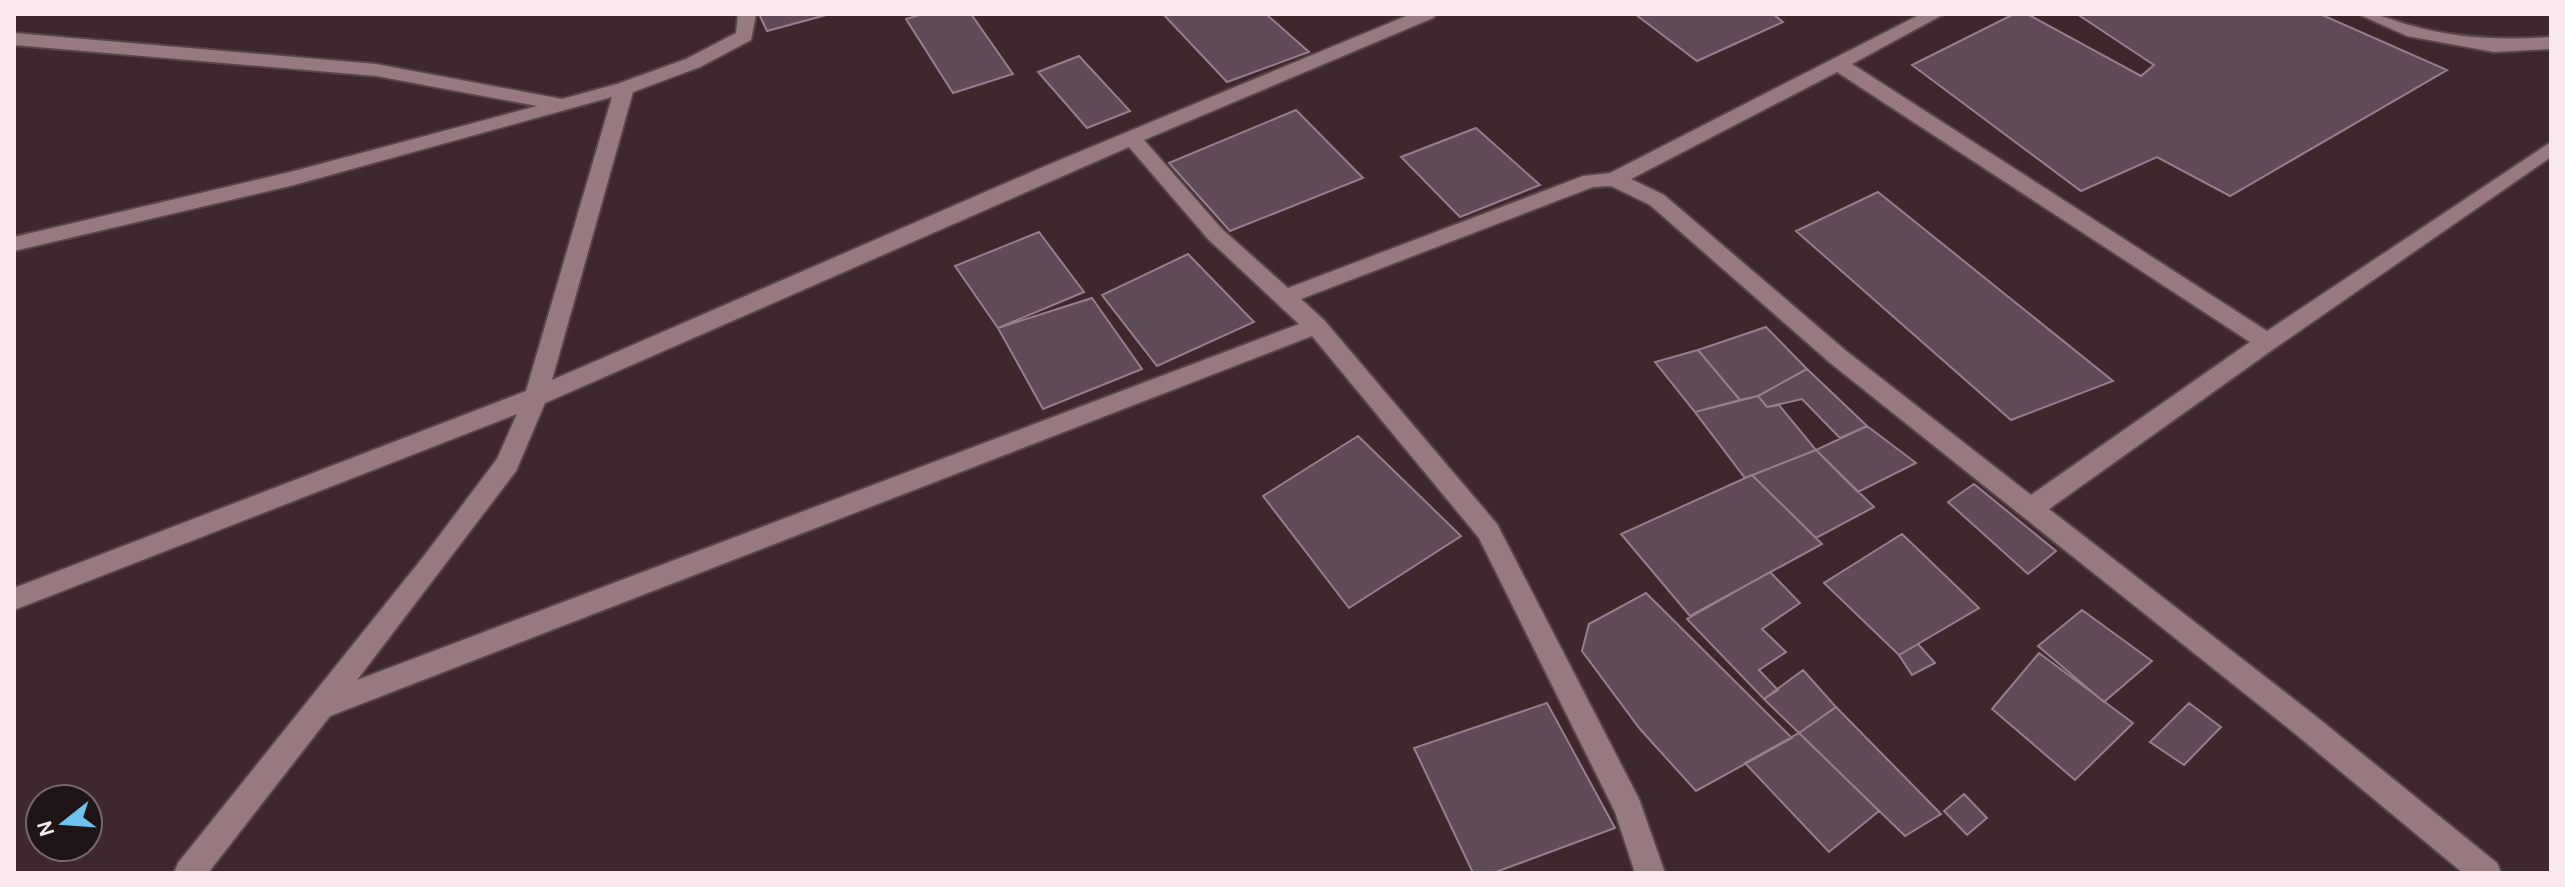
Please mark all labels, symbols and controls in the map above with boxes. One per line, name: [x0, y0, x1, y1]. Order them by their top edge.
north arrow: [24, 783, 104, 863]
text: N: [31, 817, 61, 840]

